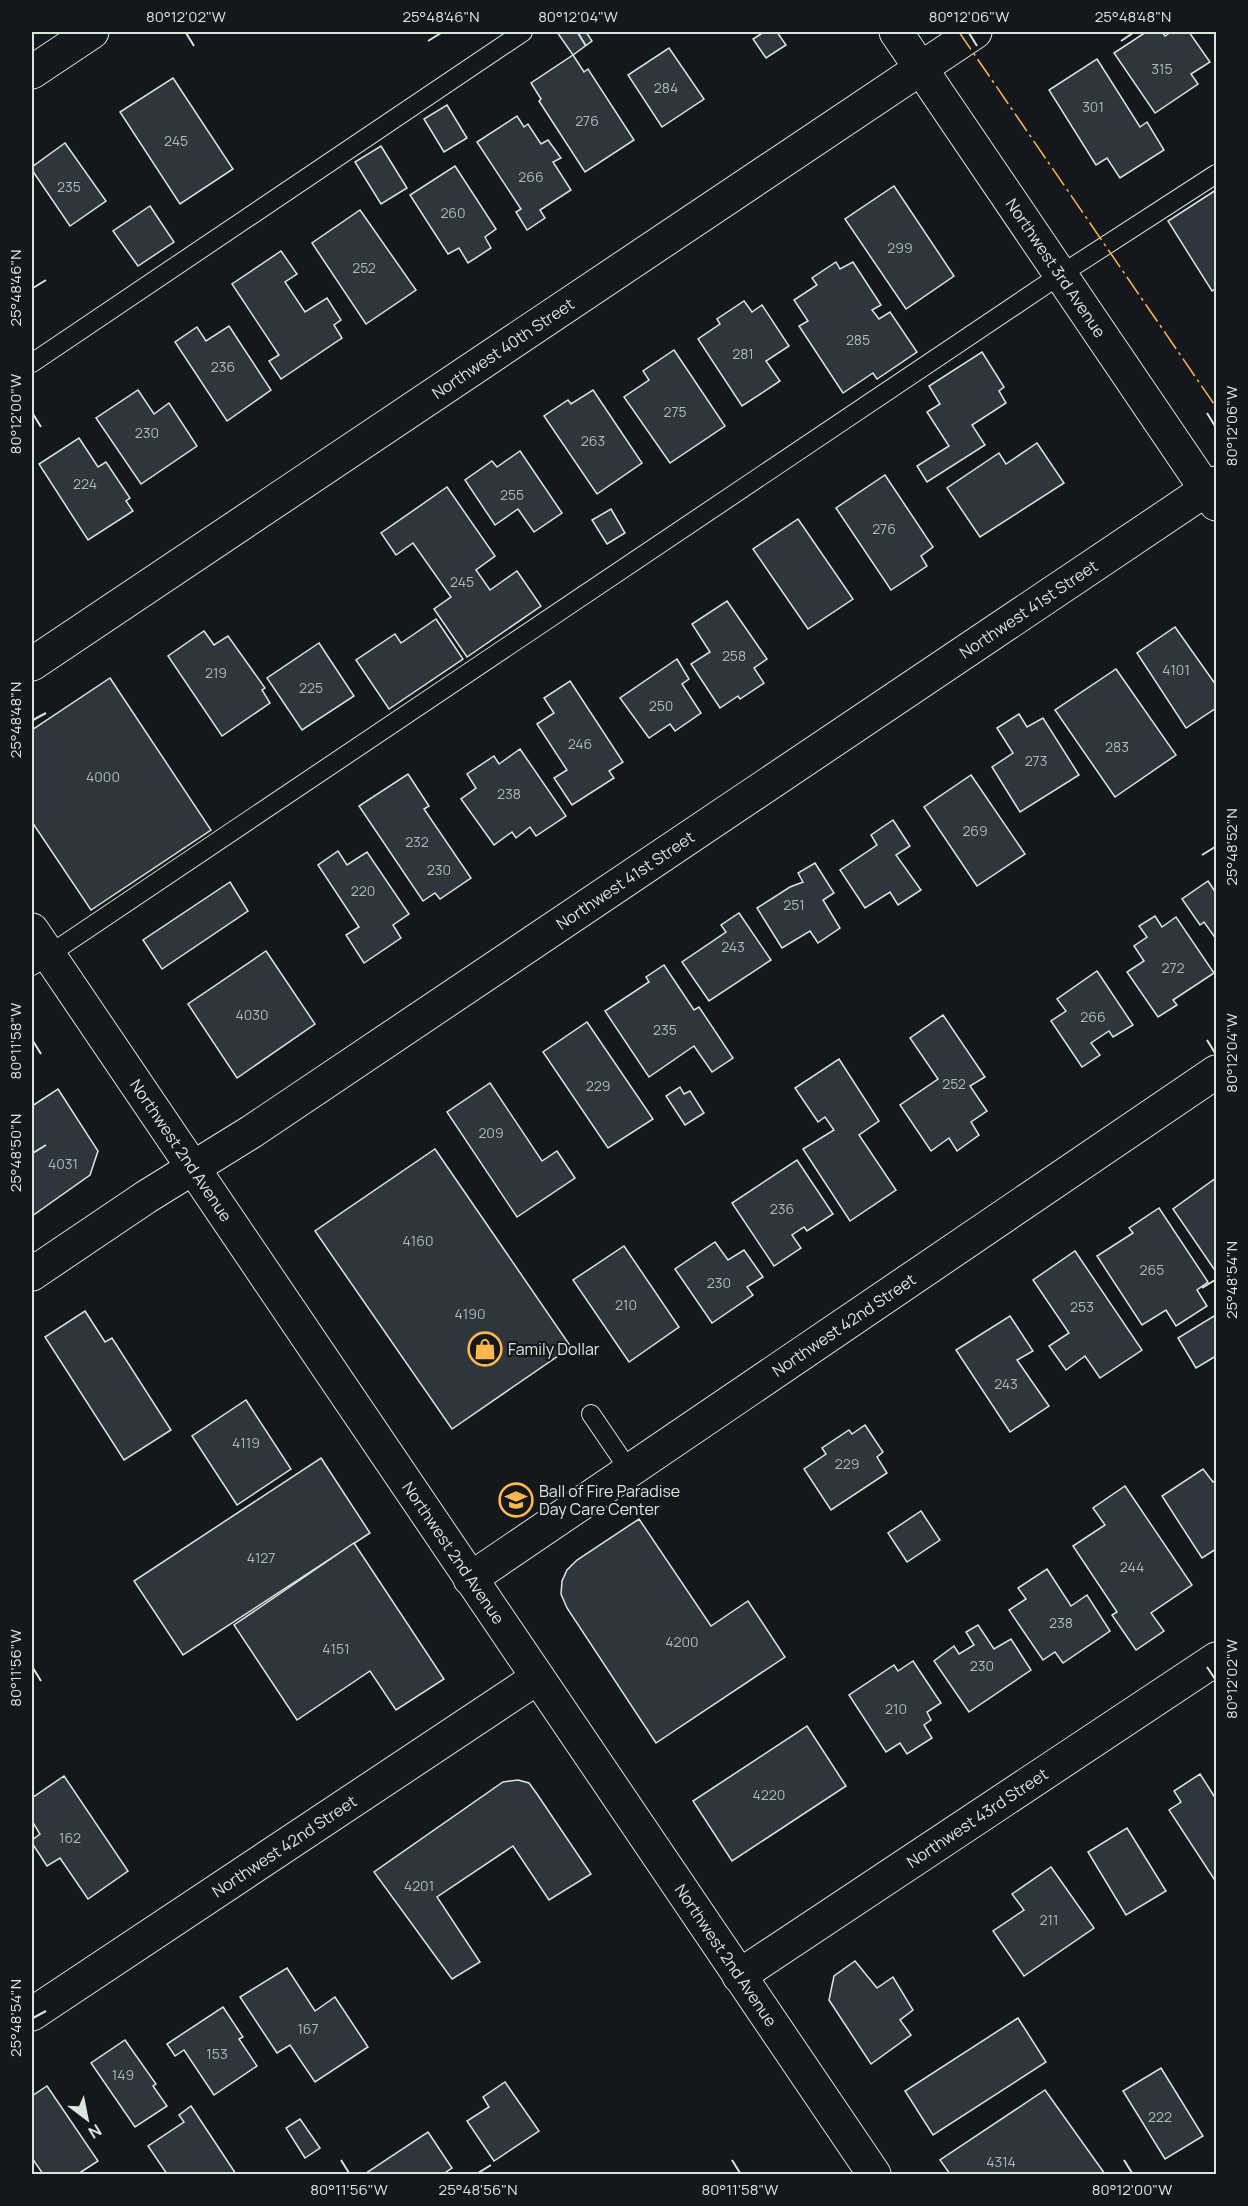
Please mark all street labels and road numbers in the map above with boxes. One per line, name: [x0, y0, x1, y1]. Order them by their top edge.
street label: Northwest 3rd Avenue: [1001, 194, 1111, 342]
street label: Northwest 40th Street: [428, 293, 578, 404]
street label: Northwest 41st Street: [955, 555, 1102, 664]
street label: Northwest 41st Street: [552, 826, 699, 935]
street label: Northwest 2nd Avenue: [125, 1075, 237, 1226]
street label: Northwest 42nd Street: [768, 1268, 920, 1382]
street label: Northwest 2nd Avenue: [397, 1477, 510, 1628]
street label: Northwest 43rd Street: [902, 1763, 1052, 1873]
street label: Northwest 42nd Street: [208, 1790, 361, 1902]
street label: Northwest 2nd Avenue: [670, 1880, 782, 2031]

